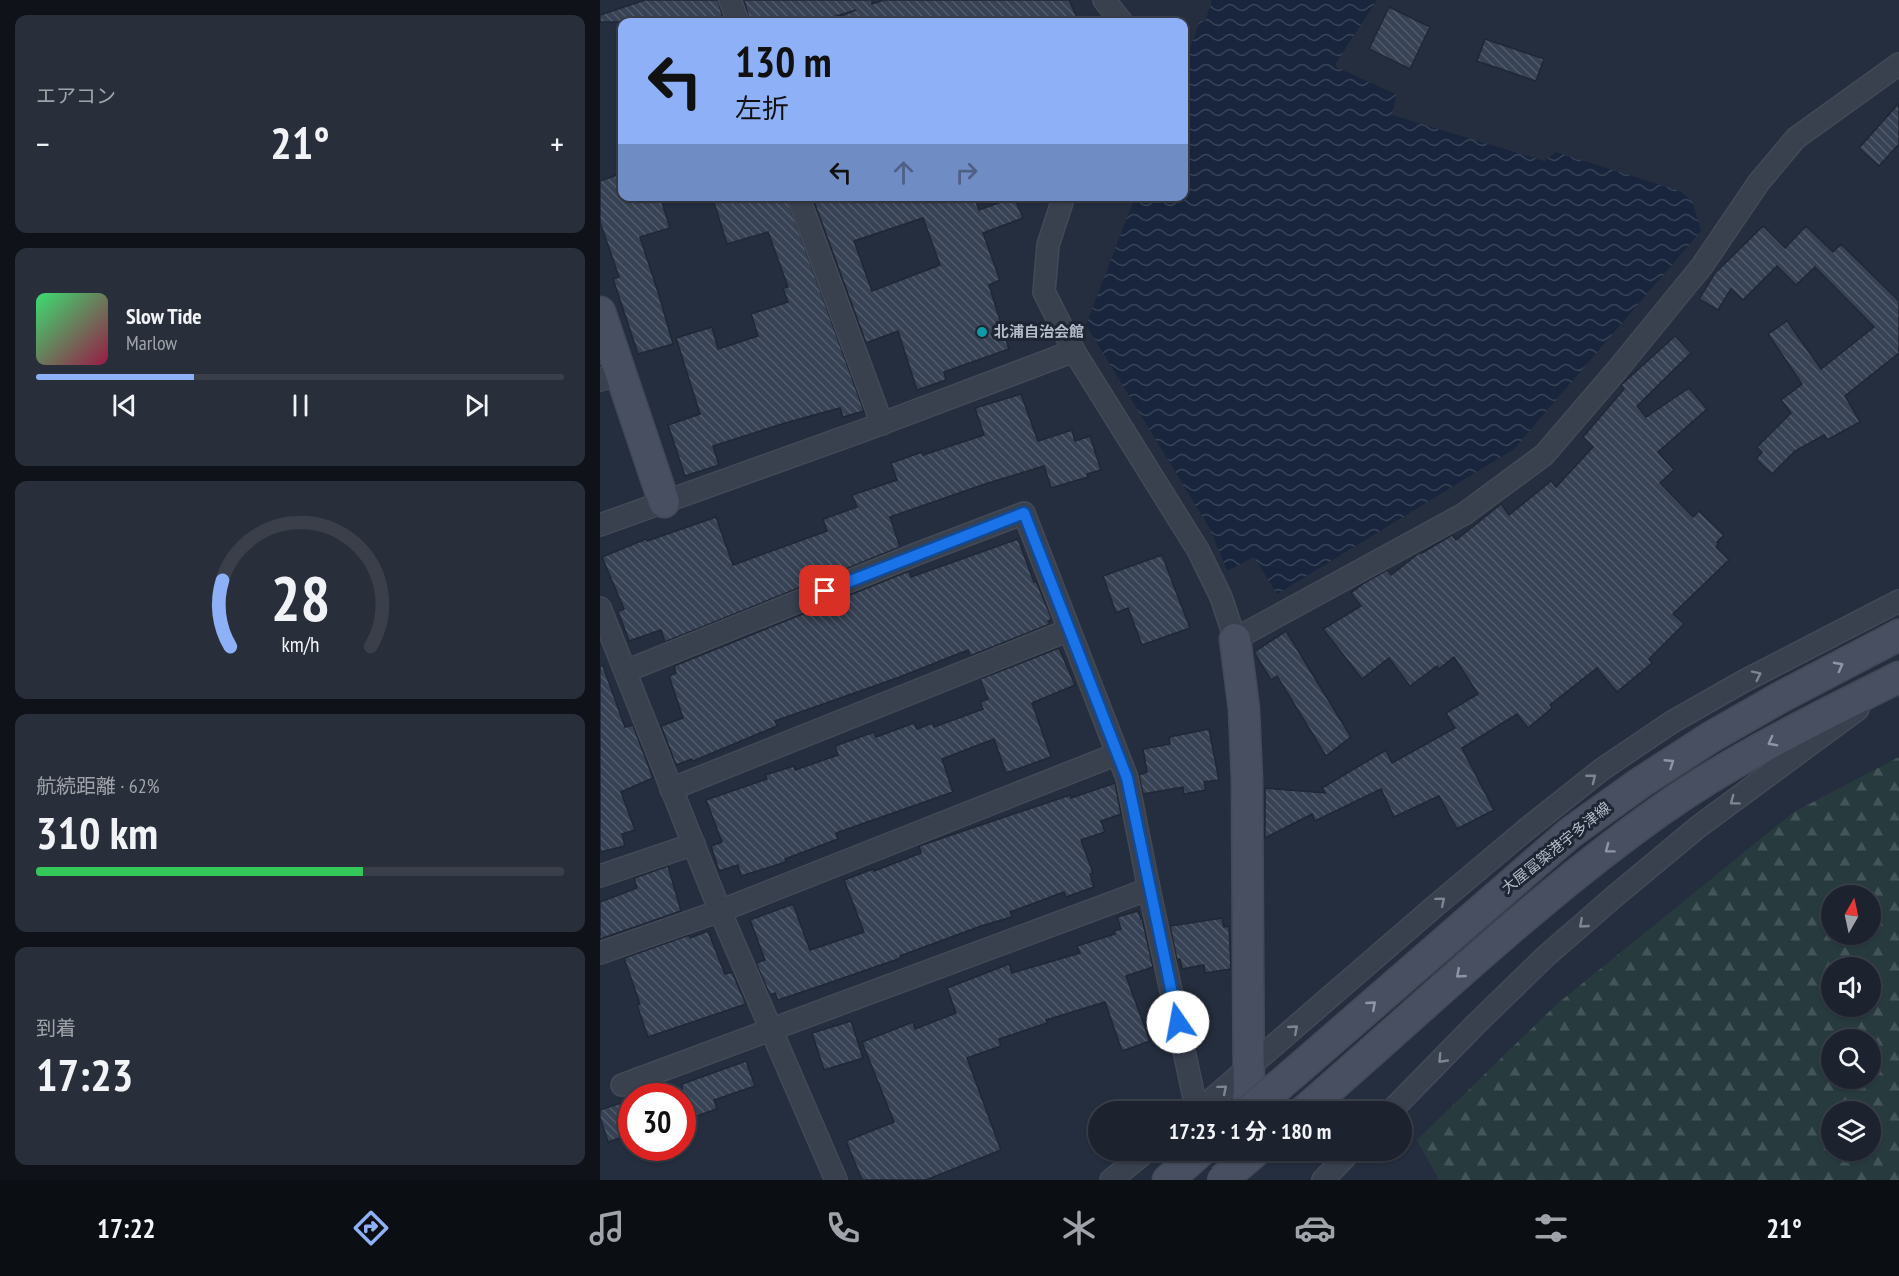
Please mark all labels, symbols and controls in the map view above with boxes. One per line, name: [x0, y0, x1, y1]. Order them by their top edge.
text: 130 m: [735, 34, 832, 89]
icon: left: [636, 42, 714, 120]
text: エアコン: [36, 83, 116, 109]
text: 左折: [735, 91, 789, 125]
text: 21°: [270, 113, 330, 171]
text: −: [36, 122, 50, 165]
text: +: [550, 122, 564, 165]
icon: left: [824, 156, 857, 189]
icon: ahead: [887, 156, 920, 189]
icon: right: [950, 156, 983, 189]
text: Slow Tide: [126, 302, 202, 330]
place label: 北浦自治会館: [994, 322, 1084, 341]
marker: 北浦自治会館: [975, 325, 989, 339]
text: Marlow: [126, 330, 177, 356]
icon: previous: [108, 389, 141, 422]
icon: pause: [284, 389, 317, 422]
icon: next: [460, 389, 493, 422]
text: 28: [270, 557, 330, 638]
pin: [799, 565, 850, 616]
icon: arrive: [808, 574, 841, 607]
text: km/h: [281, 630, 319, 658]
one-way arrow: [1833, 662, 1844, 673]
one-way arrow: [1751, 671, 1762, 682]
one-way arrow: [1768, 735, 1779, 746]
one-way arrow: [1663, 759, 1674, 770]
text: 航続距離 · 62%: [36, 773, 159, 799]
one-way arrow: [1585, 774, 1596, 785]
one-way arrow: [1729, 794, 1740, 805]
street label: 大屋冨築港宇多津線: [1497, 798, 1614, 897]
text: 310 km: [36, 803, 158, 861]
one-way arrow: [1605, 841, 1616, 852]
north arrow: [1821, 885, 1881, 945]
map controls: [1821, 885, 1881, 1161]
one-way arrow: [1434, 897, 1445, 908]
one-way arrow: [1579, 917, 1589, 928]
button: sound: [1821, 957, 1881, 1017]
one-way arrow: [1456, 967, 1467, 978]
position arrow: [1146, 990, 1210, 1054]
one-way arrow: [1365, 1001, 1376, 1012]
text: 到着: [36, 1015, 76, 1041]
one-way arrow: [1287, 1025, 1298, 1036]
button: search: [1821, 1029, 1881, 1089]
text: 17:23: [36, 1045, 133, 1103]
one-way arrow: [1438, 1051, 1449, 1062]
speed limit sign: 30: [618, 1083, 696, 1161]
one-way arrow: [1216, 1085, 1227, 1096]
button: layers: [1821, 1101, 1881, 1161]
text: 17:23 · 1 分 · 180 m: [1169, 1117, 1331, 1145]
icon: directions: [350, 1207, 392, 1249]
icon: music: [586, 1207, 628, 1249]
icon: phone: [822, 1207, 864, 1249]
icon: climate: [1058, 1207, 1100, 1249]
icon: car: [1294, 1207, 1336, 1249]
icon: filters: [1530, 1207, 1572, 1249]
text: 17:22: [97, 1211, 155, 1245]
text: 21°: [1766, 1211, 1802, 1245]

